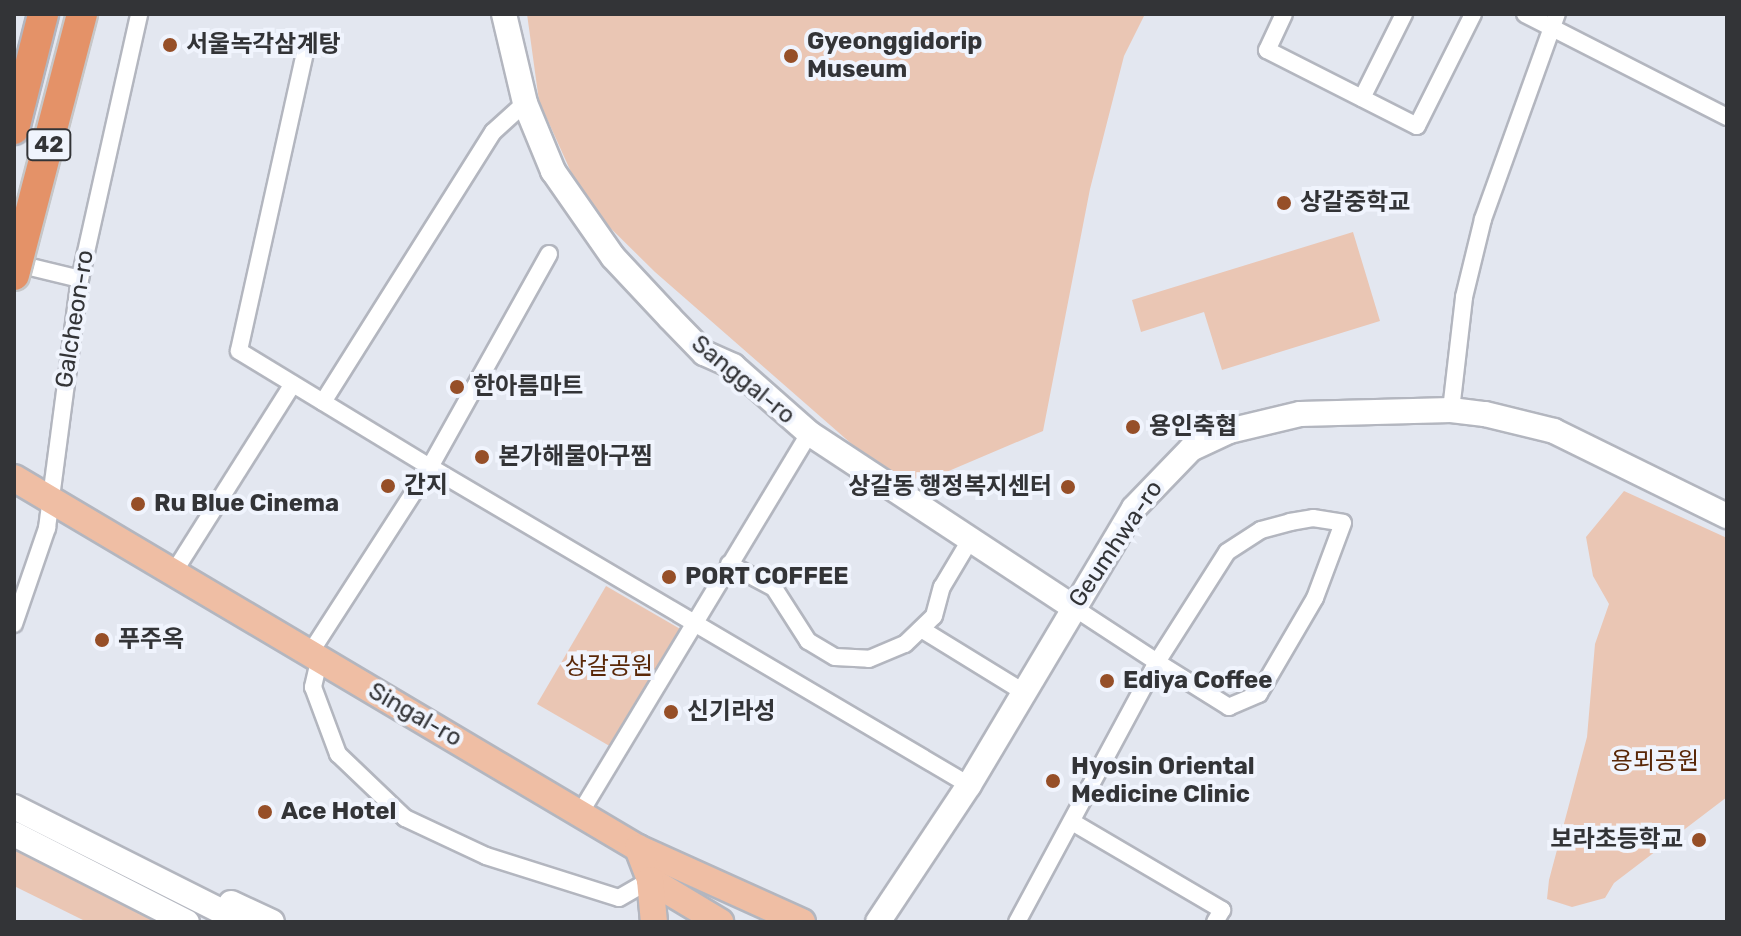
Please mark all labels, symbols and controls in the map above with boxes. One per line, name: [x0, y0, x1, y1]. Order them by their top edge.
place label: Gyeonggidorip Museum: [807, 28, 982, 84]
place label: 서울녹각삼계탕: [186, 31, 341, 59]
marker: 서울녹각삼계탕: [161, 36, 179, 54]
marker: Gyeonggidorip Museum: [782, 47, 800, 65]
road number: 42: [25, 127, 73, 163]
place label: 상갈중학교: [1300, 189, 1410, 217]
marker: 상갈중학교: [1275, 194, 1293, 212]
street label: Galcheon-ro: [50, 248, 100, 390]
street label: Sanggal-ro: [685, 330, 801, 430]
place label: 한아름마트: [473, 373, 583, 401]
marker: 한아름마트: [448, 378, 466, 396]
place label: 용인축협: [1149, 413, 1237, 441]
marker: 용인축협: [1124, 418, 1142, 436]
place label: 본가해물아구찜: [498, 443, 653, 471]
marker: 본가해물아구찜: [473, 448, 491, 466]
place label: 간지: [404, 472, 448, 500]
place label: 상갈동 행정복지센터: [848, 473, 1052, 501]
street label: Geumhwa-ro: [1063, 475, 1169, 613]
marker: 간지: [379, 477, 397, 495]
marker: 상갈동 행정복지센터: [1059, 478, 1077, 496]
place label: Ru Blue Cinema: [154, 490, 339, 518]
marker: Ru Blue Cinema: [129, 495, 147, 513]
place label: PORT COFFEE: [685, 563, 849, 591]
marker: PORT COFFEE: [660, 568, 678, 586]
place label: 푸주옥: [118, 626, 184, 654]
marker: 푸주옥: [93, 631, 111, 649]
park label: 상갈공원: [565, 653, 653, 681]
place label: Ediya Coffee: [1123, 667, 1272, 695]
marker: Ediya Coffee: [1098, 672, 1116, 690]
street label: Singal-ro: [363, 677, 467, 753]
place label: 신기라성: [687, 698, 775, 726]
marker: 신기라성: [662, 703, 680, 721]
park label: 용뫼공원: [1611, 748, 1699, 776]
place label: Hyosin Oriental Medicine Clinic: [1071, 753, 1255, 809]
marker: Hyosin Oriental Medicine Clinic: [1042, 770, 1064, 792]
place label: Ace Hotel: [281, 798, 396, 826]
marker: Ace Hotel: [256, 803, 274, 821]
place label: 보라초등학교: [1551, 826, 1683, 854]
marker: 보라초등학교: [1690, 831, 1708, 849]

